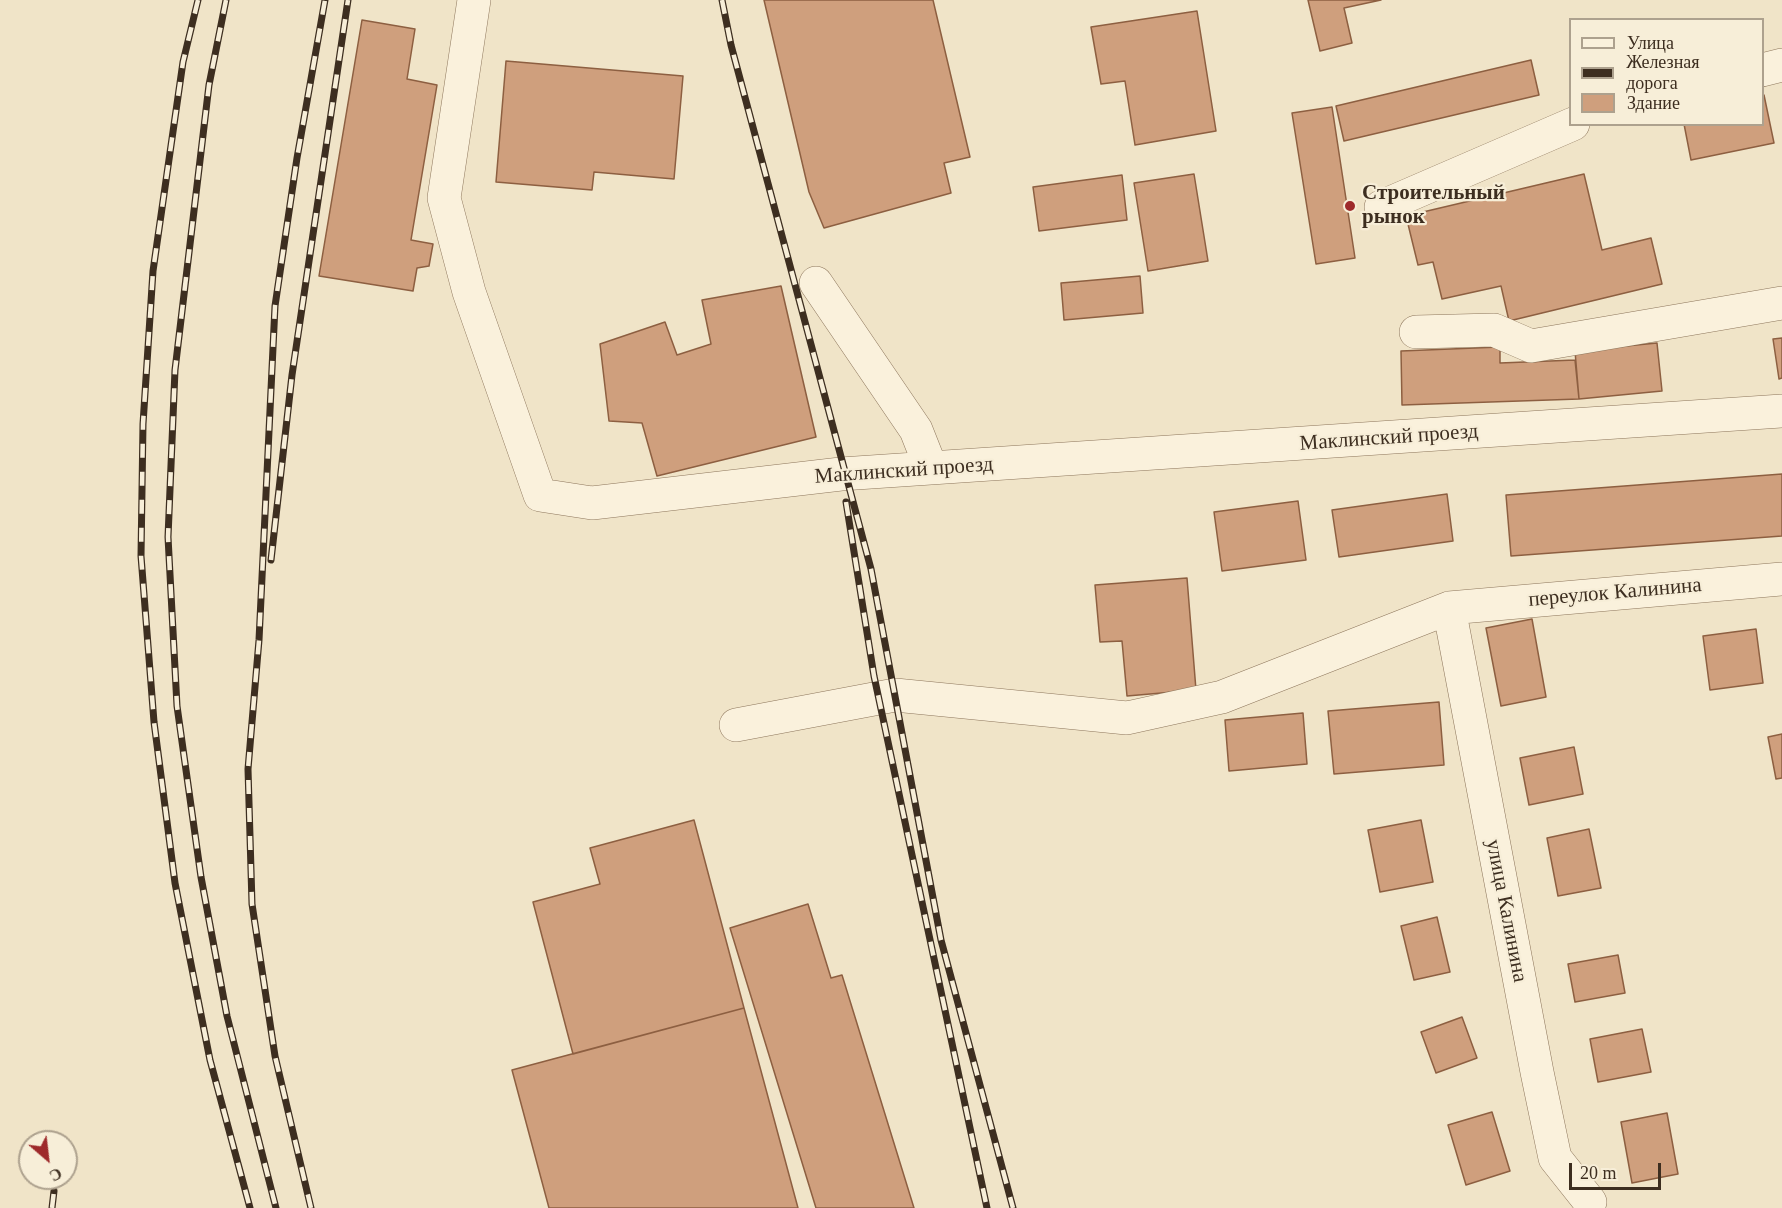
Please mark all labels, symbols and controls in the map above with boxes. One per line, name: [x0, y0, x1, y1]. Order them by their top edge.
legend: [1569, 18, 1764, 126]
text: Улица: [1627, 33, 1674, 53]
text: Железная дорога: [1626, 52, 1700, 93]
text: Здание: [1627, 93, 1680, 113]
place label: Строительный рынок: [1362, 181, 1505, 231]
marker: Строительный рынок: [1343, 199, 1357, 213]
street label: Маклинский проезд: [1299, 419, 1479, 457]
street label: Маклинский проезд: [814, 452, 994, 490]
street label: переулок Калинина: [1527, 573, 1703, 613]
street label: улица Калинина: [1480, 837, 1532, 985]
north arrow: [18, 1130, 78, 1190]
scale bar: [1572, 1151, 1664, 1189]
text: 20 m: [1580, 1163, 1617, 1183]
text: С: [47, 1164, 65, 1185]

